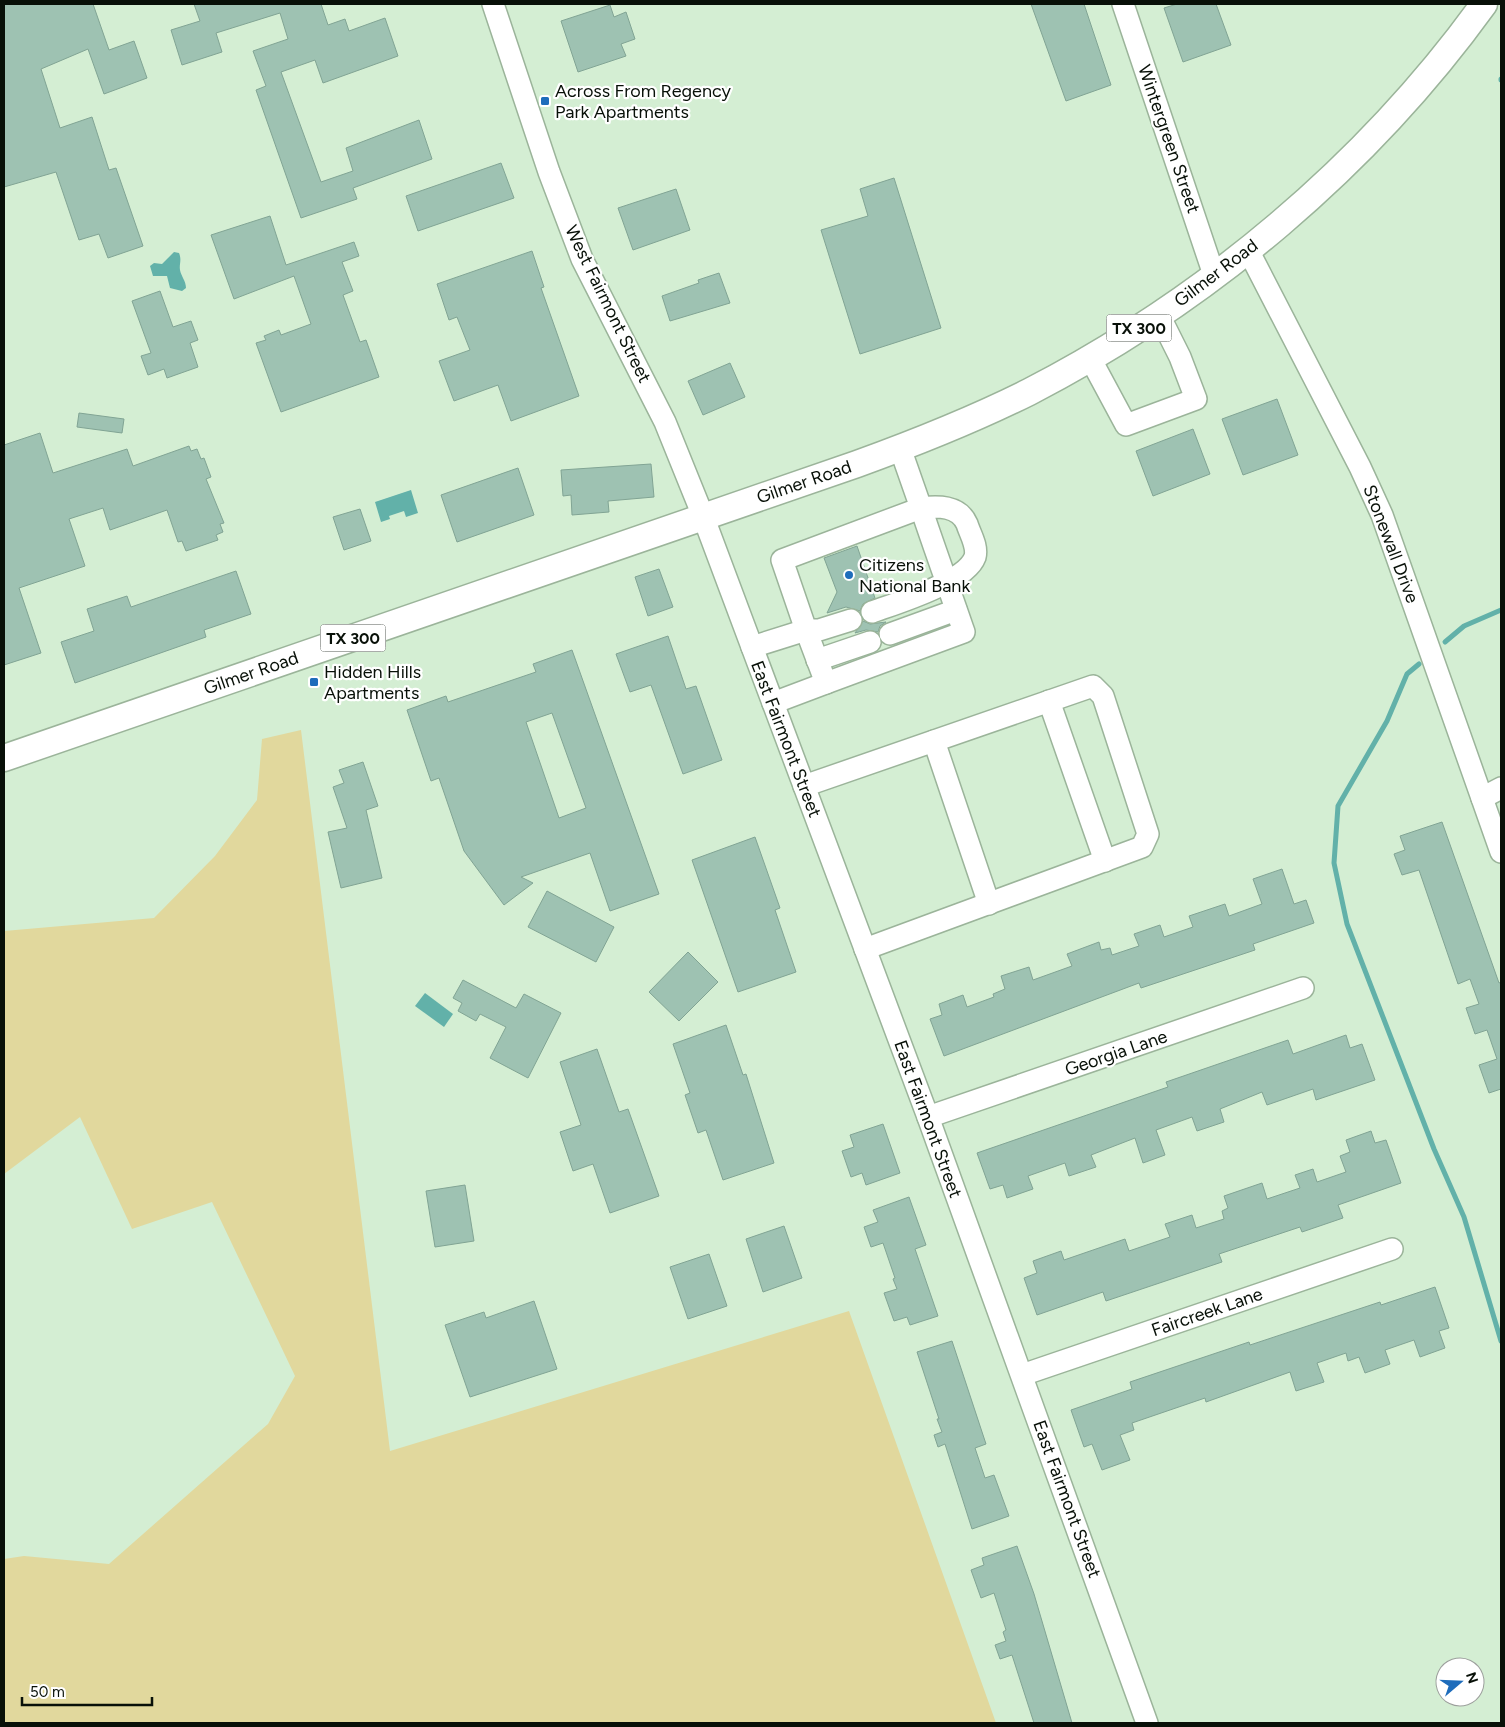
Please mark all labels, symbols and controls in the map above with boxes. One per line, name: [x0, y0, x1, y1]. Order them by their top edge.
street label: Wintergreen Street: [1133, 62, 1205, 216]
place label: Across From Regency Park Apartments: [555, 80, 731, 123]
marker: Across From Regency Park Apartments: [539, 95, 551, 107]
street label: West Fairmont Street: [560, 222, 656, 387]
street label: Gilmer Road: [1170, 234, 1262, 312]
road number: TX 300: [1106, 314, 1172, 342]
street label: Gilmer Road: [754, 455, 854, 509]
street label: Stonewall Drive: [1358, 482, 1424, 606]
place label: Citizens National Bank: [859, 554, 970, 597]
marker: Citizens National Bank: [843, 569, 855, 581]
road number: TX 300: [320, 624, 386, 651]
street label: Gilmer Road: [201, 646, 301, 700]
street label: East Fairmont Street: [746, 658, 826, 821]
place label: Hidden Hills Apartments: [324, 661, 421, 704]
marker: Hidden Hills Apartments: [308, 676, 320, 688]
street label: Georgia Lane: [1062, 1025, 1170, 1081]
street label: East Fairmont Street: [889, 1037, 967, 1201]
street label: Faircreek Lane: [1148, 1283, 1266, 1341]
street label: East Fairmont Street: [1028, 1417, 1106, 1581]
north arrow: [1435, 1657, 1485, 1707]
text: N: [1462, 1670, 1482, 1686]
scale bar: [22, 1674, 152, 1706]
text: 50 m: [30, 1683, 65, 1701]

